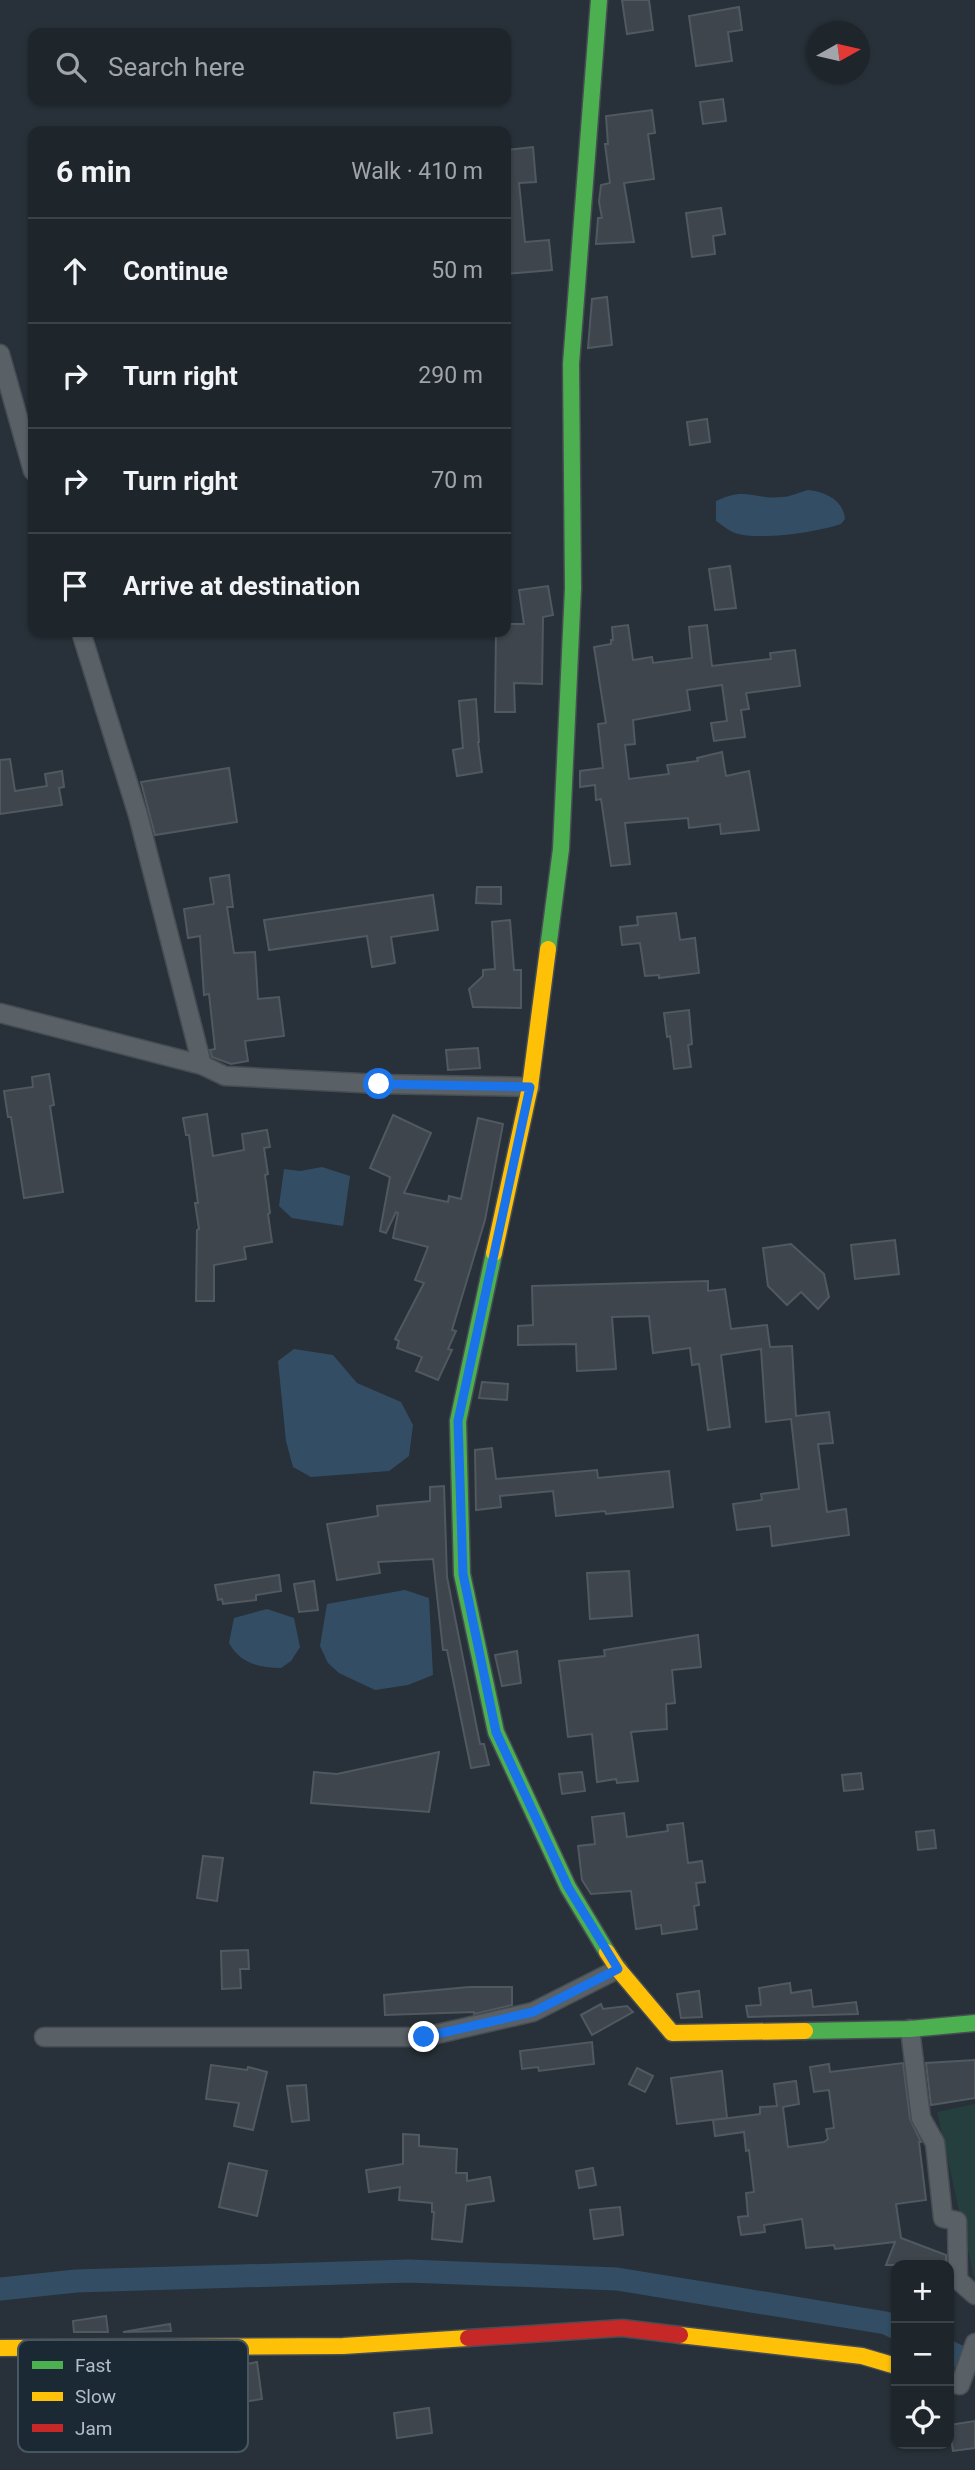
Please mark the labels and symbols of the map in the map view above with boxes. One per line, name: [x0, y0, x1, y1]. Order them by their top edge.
north arrow: [807, 21, 870, 84]
route start: [363, 1068, 394, 1099]
route end: [408, 2021, 439, 2052]
legend: [18, 2340, 248, 2452]
text: Fast: [75, 2354, 112, 2377]
text: Slow: [75, 2385, 116, 2408]
text: Jam: [75, 2417, 112, 2440]

